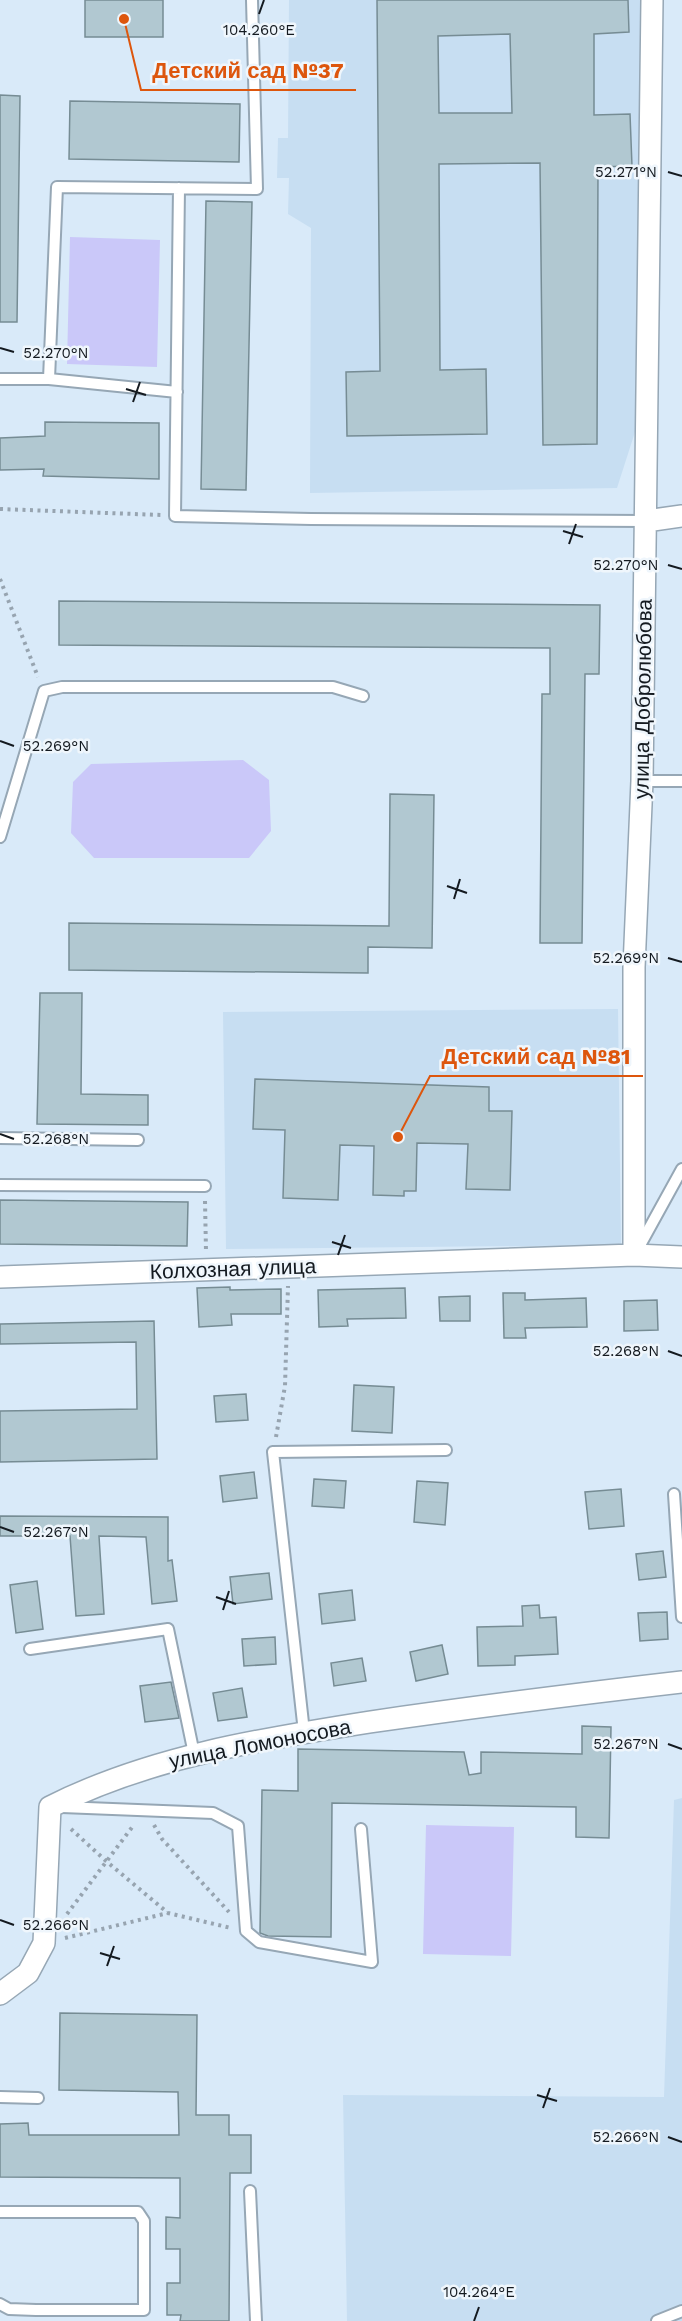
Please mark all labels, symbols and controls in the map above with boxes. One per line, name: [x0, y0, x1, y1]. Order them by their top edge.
text: 104.260°E: [223, 21, 295, 39]
callout: Детский сад №37: [141, 50, 356, 90]
text: Детский сад №37: [152, 58, 344, 83]
text: 52.271°N: [595, 163, 657, 181]
text: 52.270°N: [23, 344, 89, 362]
text: 52.270°N: [593, 556, 659, 574]
street label: улица Добролюбова: [628, 598, 657, 799]
text: 52.269°N: [23, 737, 89, 755]
text: 52.269°N: [593, 949, 659, 967]
callout: Детский сад №81: [430, 1036, 643, 1076]
text: Детский сад №81: [442, 1044, 630, 1069]
text: 52.268°N: [23, 1130, 89, 1148]
street label: Колхозная улица: [149, 1253, 317, 1284]
text: 52.268°N: [593, 1342, 659, 1360]
text: 52.267°N: [23, 1523, 89, 1541]
street label: улица Ломоносова: [167, 1714, 353, 1773]
text: 52.267°N: [593, 1735, 659, 1753]
text: 52.266°N: [23, 1916, 89, 1934]
text: 52.266°N: [593, 2128, 659, 2146]
text: 104.264°E: [443, 2283, 515, 2301]

